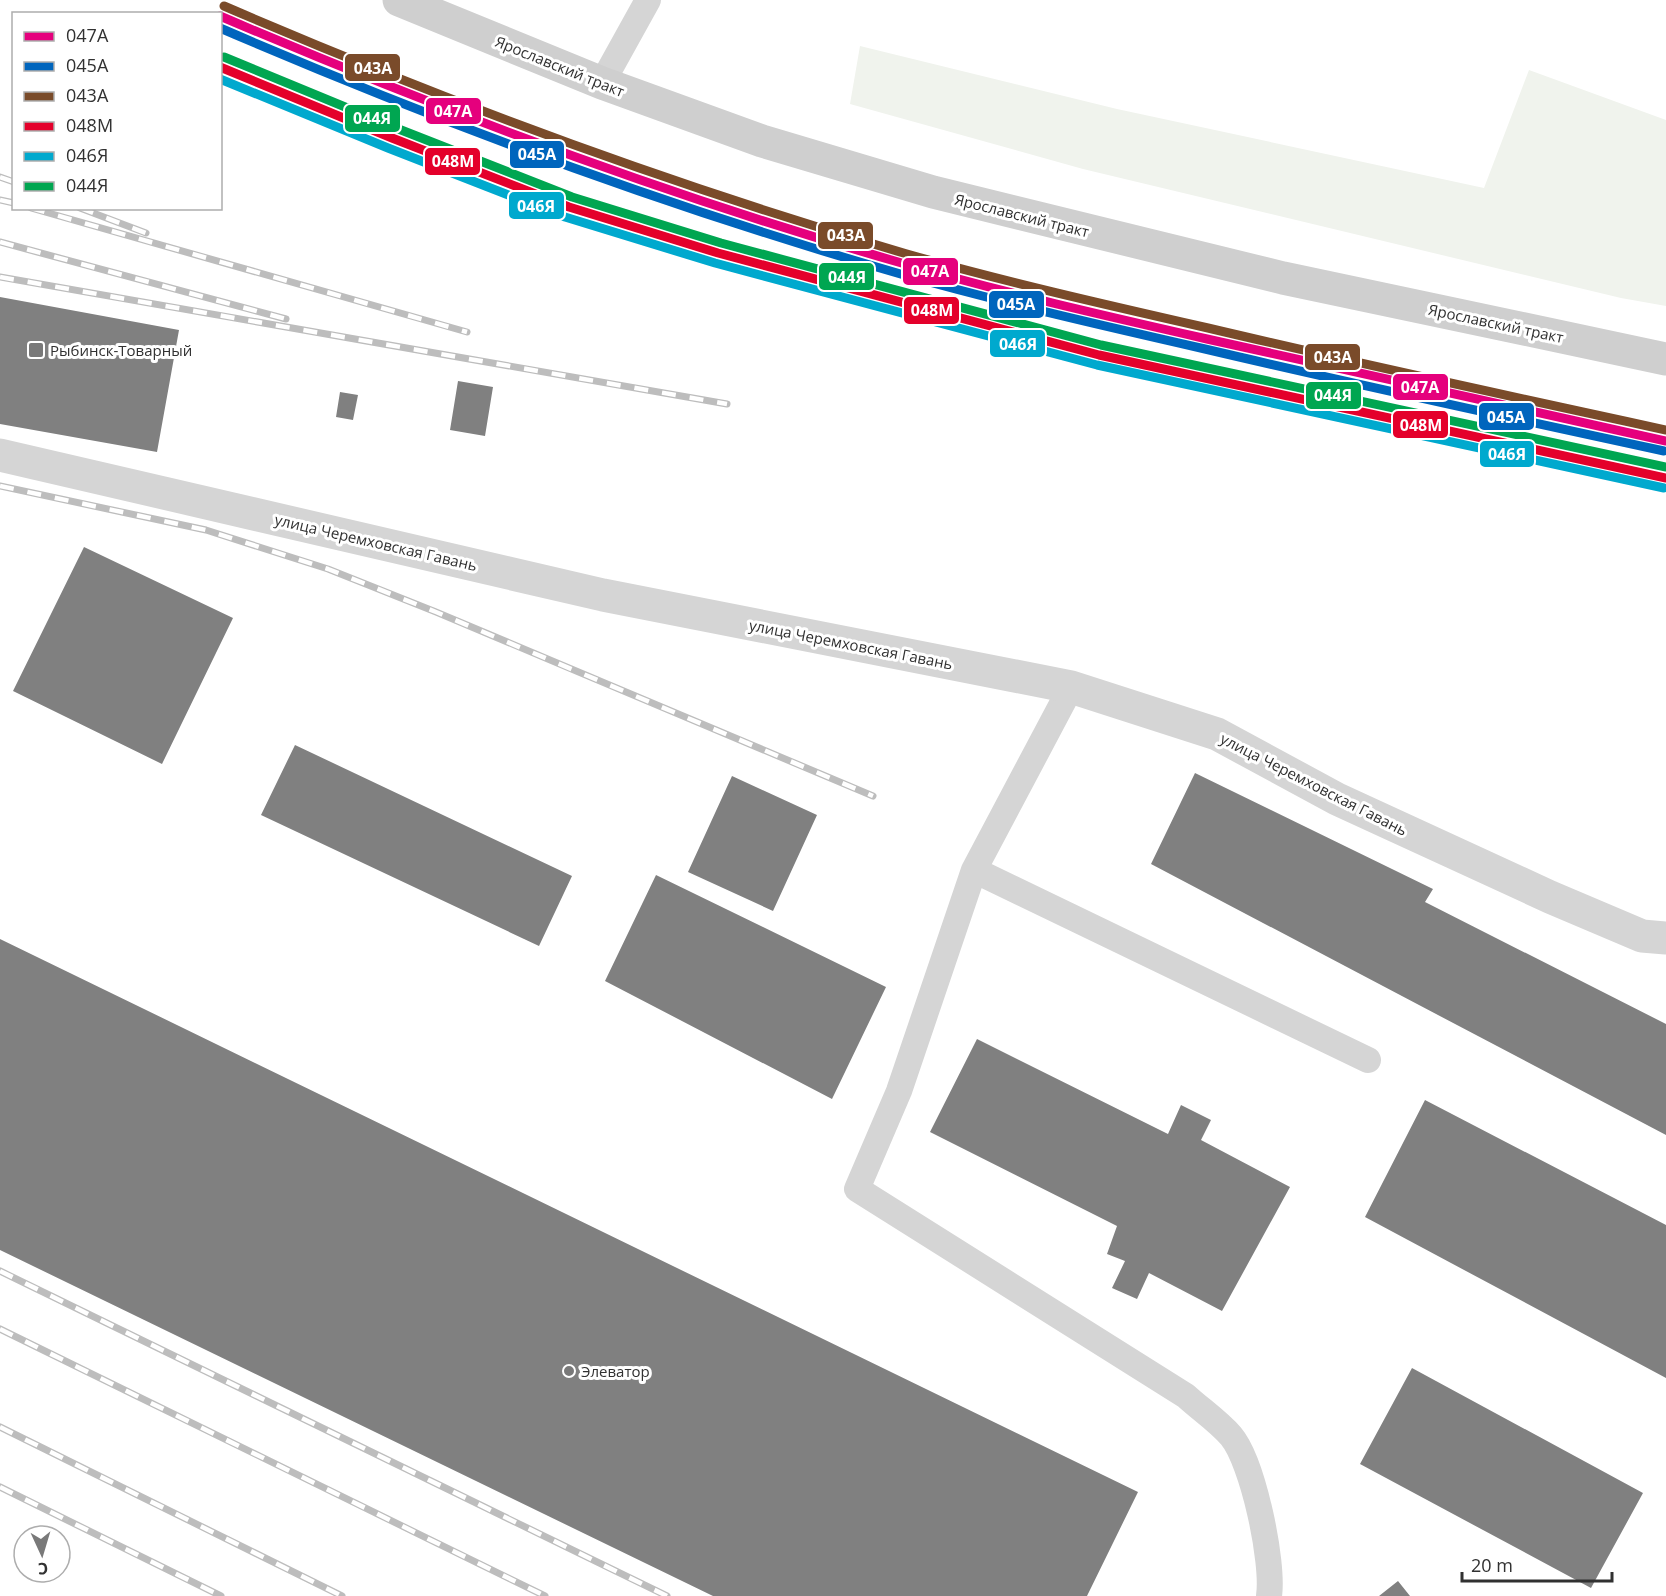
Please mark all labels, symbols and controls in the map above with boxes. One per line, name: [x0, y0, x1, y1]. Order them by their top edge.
legend: [12, 12, 222, 210]
text: 047А: [66, 23, 109, 47]
street label: Ярославский тракт: [492, 31, 628, 101]
text: 045А: [66, 53, 109, 77]
line badge: 043А: [344, 53, 401, 82]
text: 043А: [354, 57, 393, 79]
text: 043А: [66, 83, 109, 107]
line badge: 047А: [425, 97, 482, 125]
text: 047А: [434, 100, 473, 122]
line badge: 044Я: [344, 104, 401, 133]
text: 044Я: [353, 107, 391, 129]
text: 048М: [66, 113, 113, 137]
line badge: 045А: [509, 140, 565, 169]
text: 046Я: [66, 143, 108, 167]
text: 045А: [518, 143, 557, 165]
line badge: 048М: [424, 147, 481, 176]
text: 048М: [432, 150, 474, 172]
text: 044Я: [66, 173, 108, 197]
street label: Ярославский тракт: [953, 189, 1091, 241]
line badge: 046Я: [508, 191, 565, 220]
text: 046Я: [517, 195, 555, 217]
line badge: 043А: [817, 221, 874, 250]
text: 043А: [827, 224, 866, 246]
line badge: 047А: [902, 257, 959, 286]
text: 047А: [911, 260, 950, 282]
line badge: 044Я: [818, 262, 875, 291]
text: 044Я: [828, 266, 866, 288]
line badge: 045А: [988, 290, 1045, 319]
text: 045А: [997, 293, 1036, 315]
line badge: 048М: [903, 296, 960, 325]
text: 048М: [911, 299, 953, 321]
street label: Ярославский тракт: [1427, 299, 1565, 347]
line badge: 046Я: [989, 329, 1046, 358]
text: 046Я: [999, 333, 1037, 355]
place label: Рыбинск-Товарный: [50, 340, 192, 360]
marker: Рыбинск-Товарный: [27, 341, 45, 359]
line badge: 043А: [1304, 343, 1361, 371]
text: 043А: [1314, 346, 1353, 368]
line badge: 047А: [1392, 373, 1449, 401]
text: 047А: [1401, 376, 1440, 398]
line badge: 044Я: [1305, 381, 1362, 410]
text: 044Я: [1314, 384, 1352, 406]
line badge: 045А: [1478, 402, 1535, 431]
text: 045А: [1487, 406, 1526, 428]
line badge: 048М: [1392, 410, 1449, 439]
text: 048М: [1400, 414, 1442, 436]
line badge: 046Я: [1479, 440, 1535, 468]
text: 046Я: [1488, 443, 1526, 465]
street label: улица Черемховская Гавань: [273, 509, 479, 575]
street label: улица Черемховская Гавань: [747, 614, 955, 674]
street label: улица Черемховская Гавань: [1217, 728, 1411, 840]
place label: Элеватор: [581, 1361, 650, 1381]
marker: Элеватор: [562, 1364, 576, 1378]
north arrow: [12, 1524, 72, 1584]
scale bar: [1462, 1545, 1612, 1583]
text: 20 m: [1471, 1553, 1513, 1577]
text: С: [37, 1558, 49, 1580]

